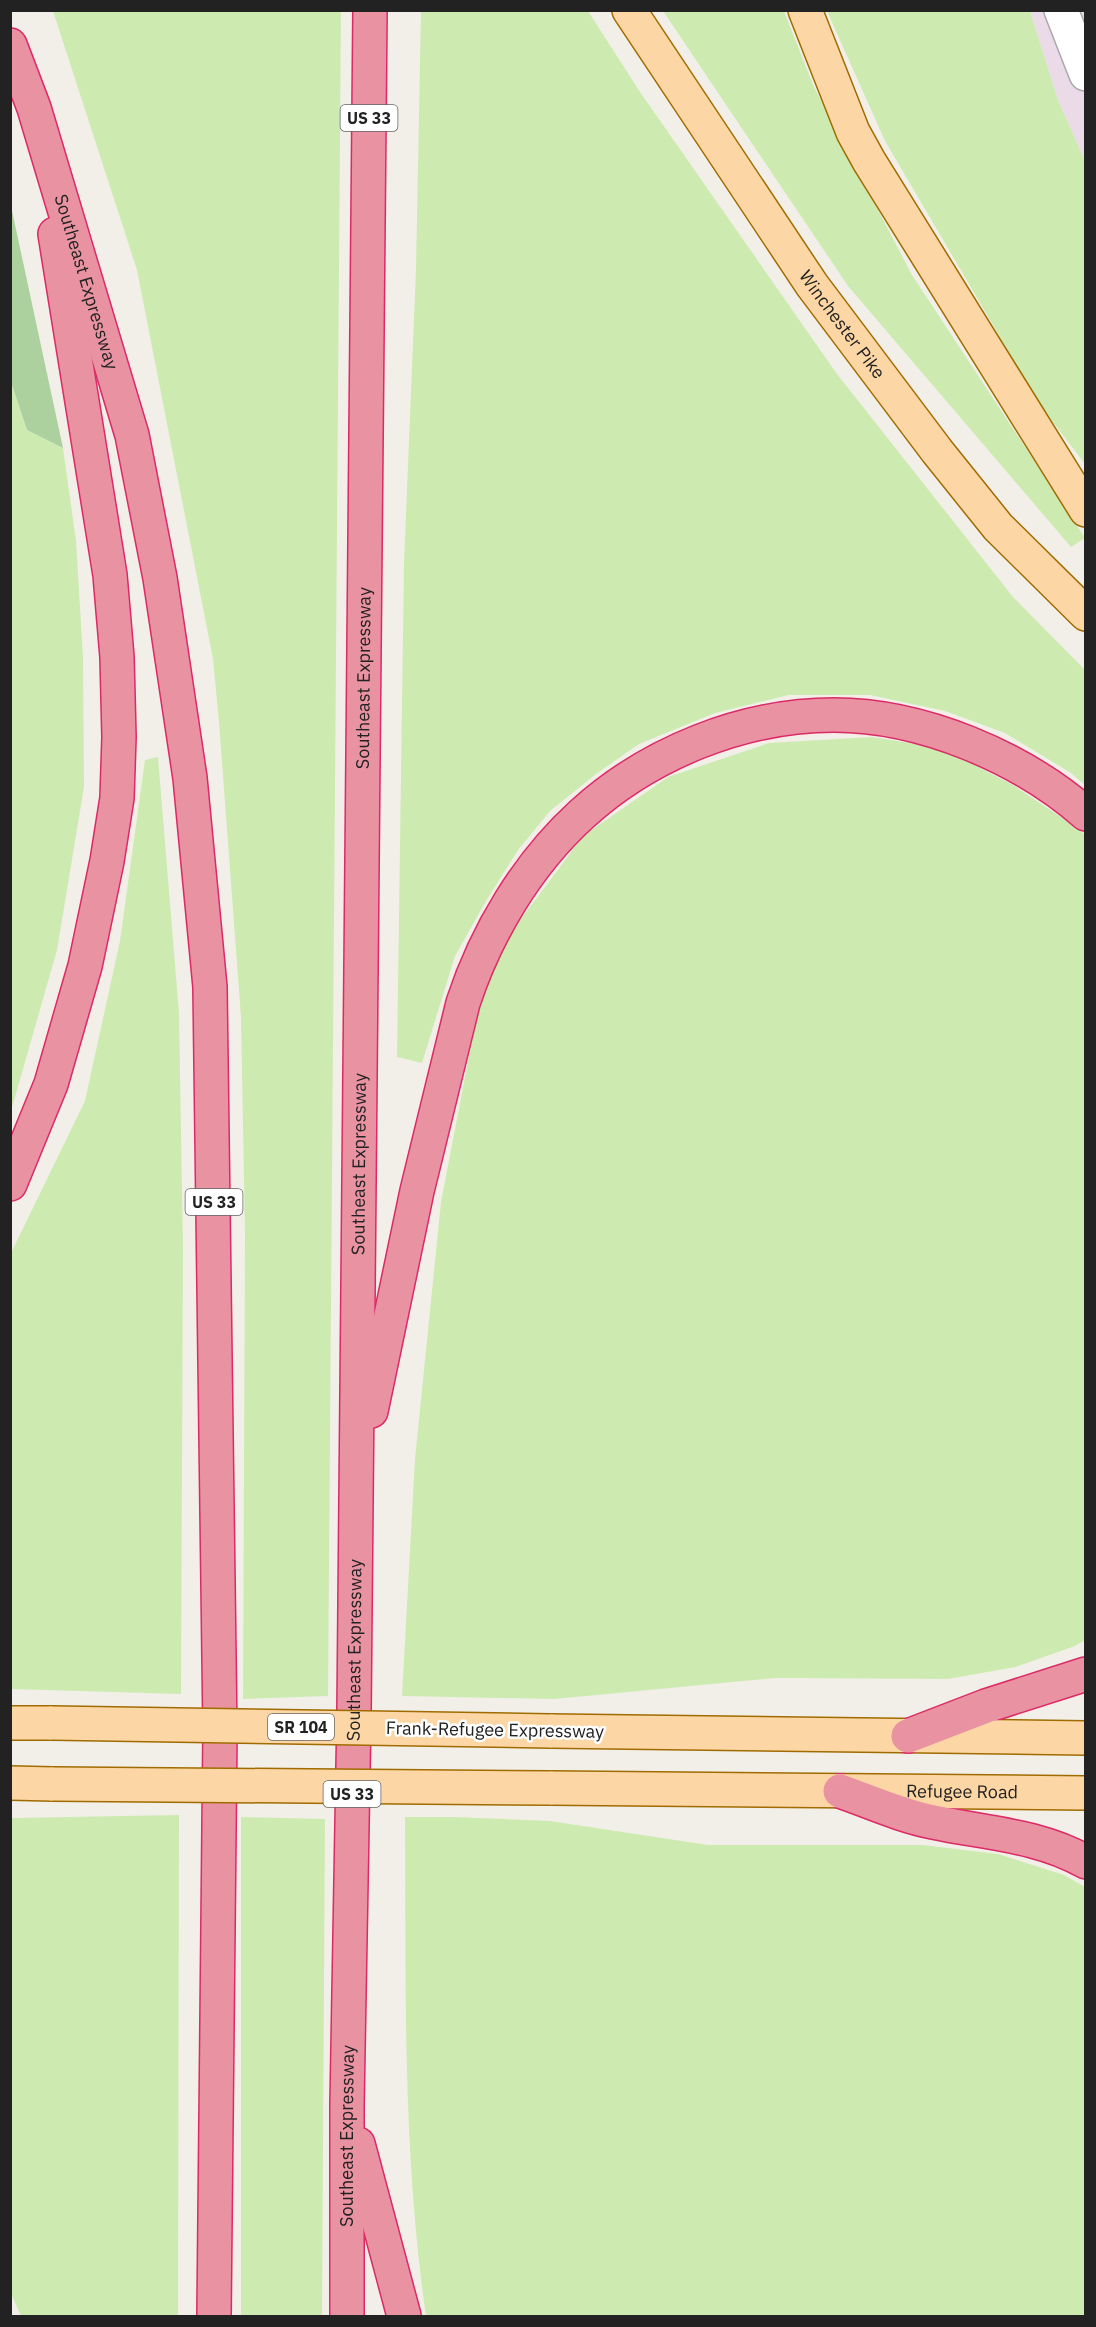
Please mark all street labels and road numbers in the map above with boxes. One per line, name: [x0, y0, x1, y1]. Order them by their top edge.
road number: US 33: [340, 105, 398, 131]
street label: Southeast Expressway: [49, 191, 124, 372]
street label: Winchester Pike: [794, 266, 891, 383]
street label: Southeast Expressway: [351, 587, 376, 769]
street label: Southeast Expressway: [346, 1073, 371, 1255]
road number: US 33: [186, 1189, 242, 1215]
street label: Southeast Expressway: [342, 1559, 366, 1741]
road number: SR 104: [268, 1714, 334, 1740]
street label: Frank-Refugee Expressway: [386, 1716, 604, 1743]
street label: Refugee Road: [906, 1779, 1018, 1803]
road number: US 33: [324, 1781, 380, 1807]
street label: Southeast Expressway: [335, 2045, 359, 2227]

